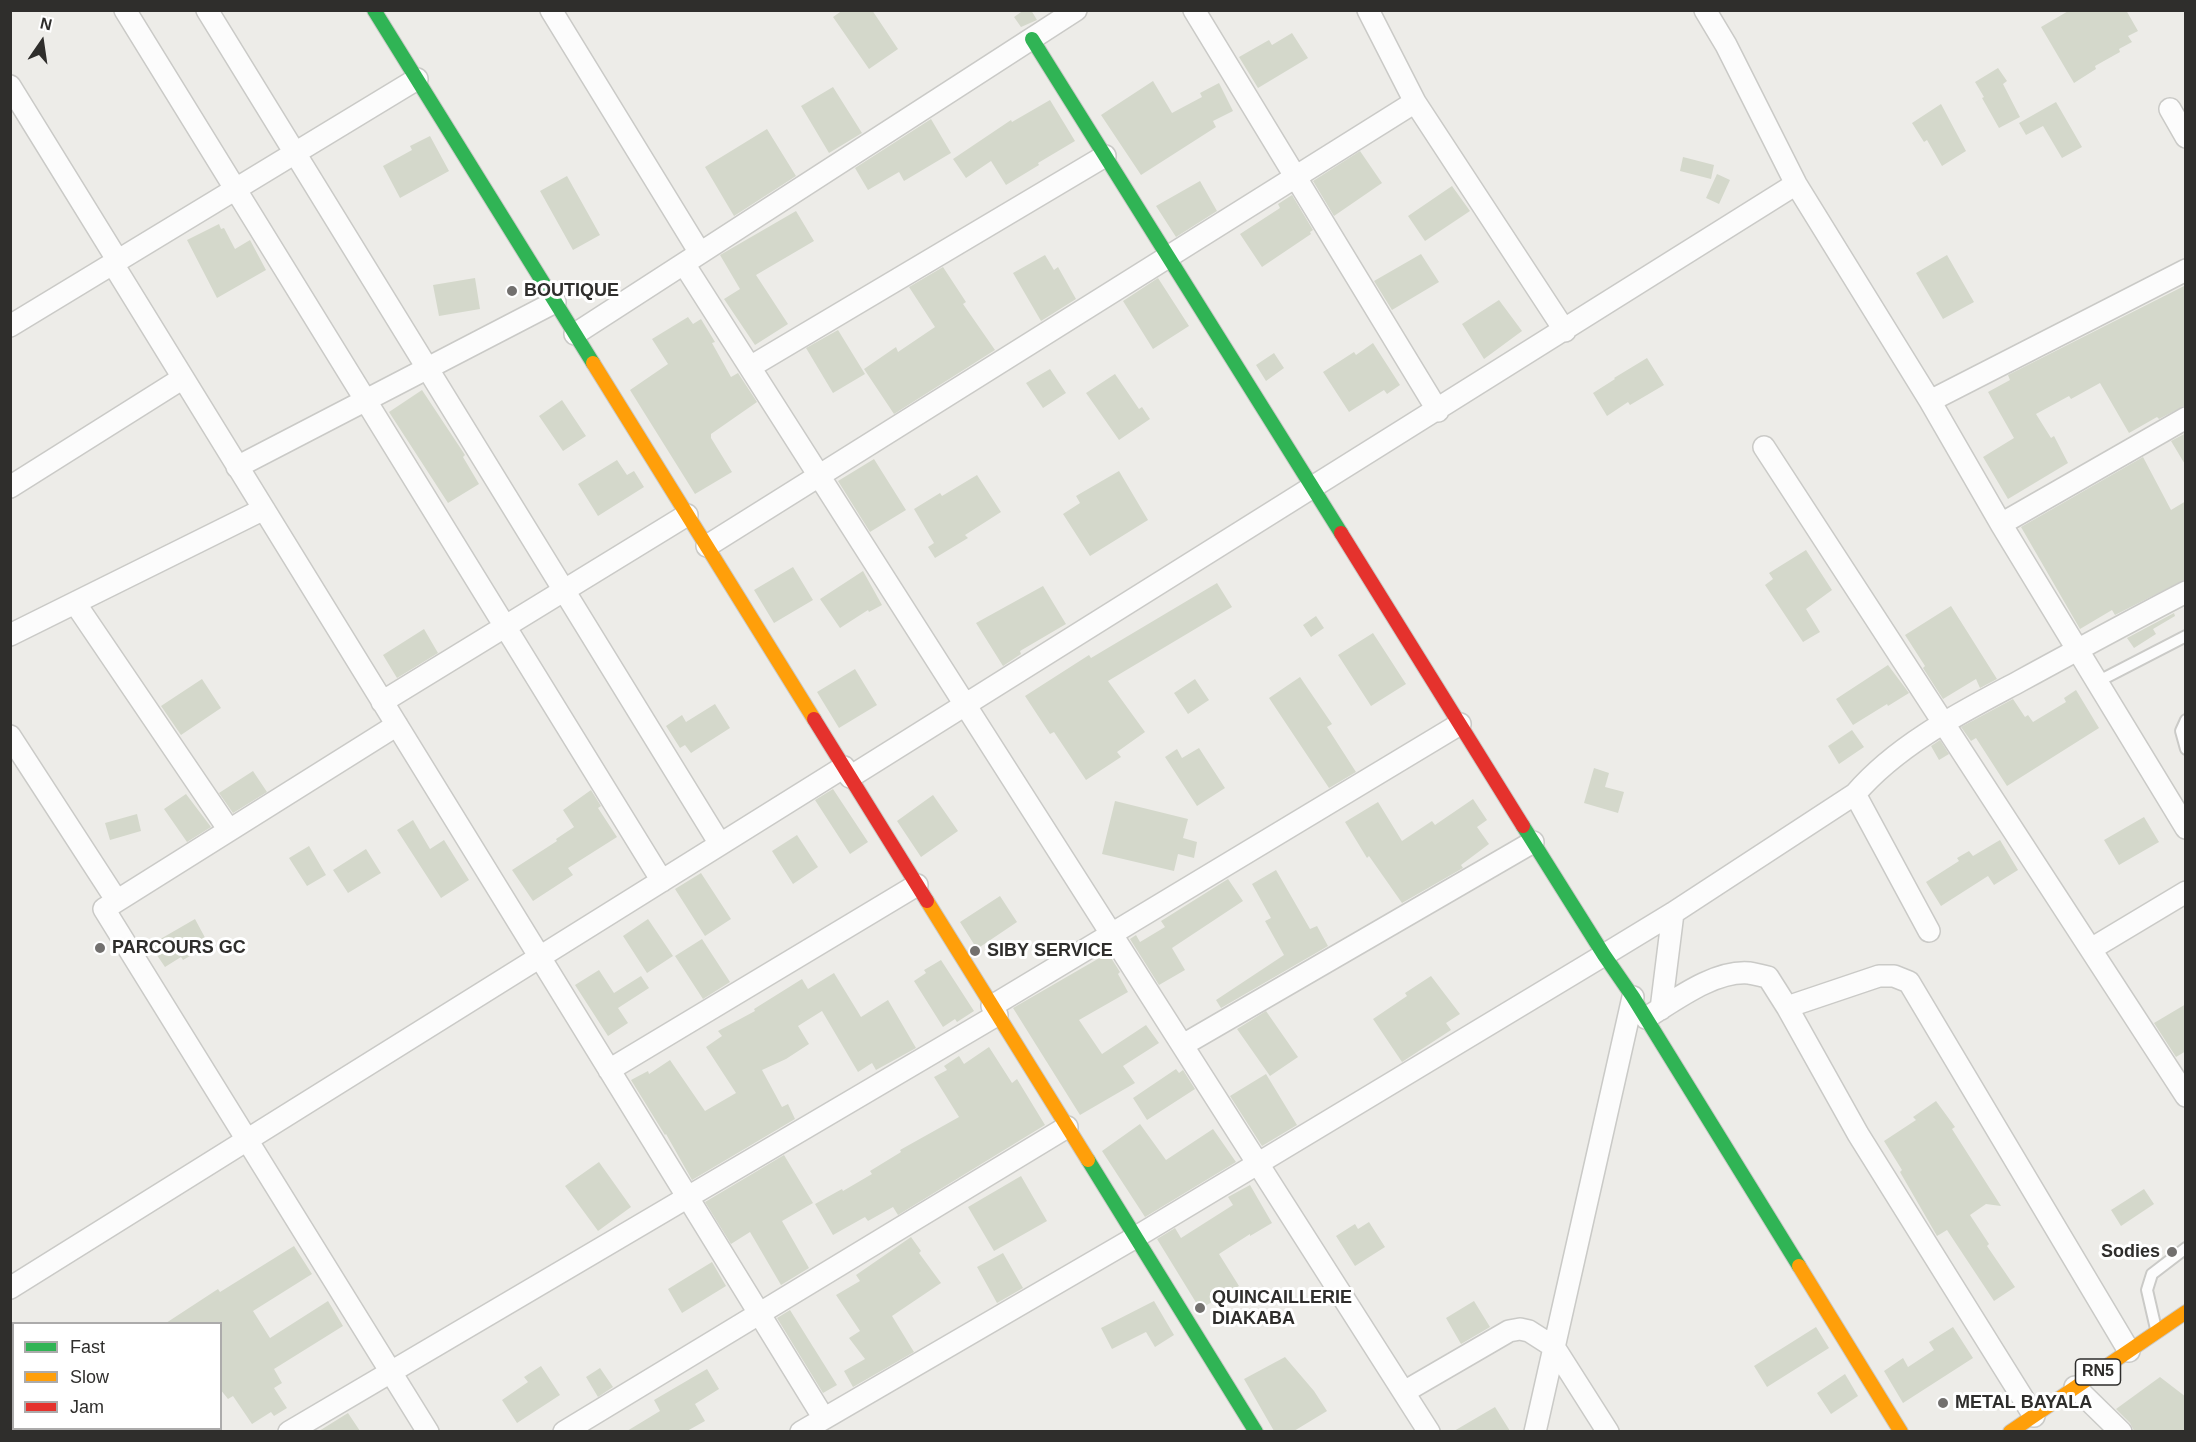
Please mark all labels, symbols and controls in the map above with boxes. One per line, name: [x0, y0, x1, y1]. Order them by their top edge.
north arrow: [12, 12, 72, 72]
text: N: [39, 14, 54, 34]
place label: BOUTIQUE: [524, 280, 619, 302]
marker: BOUTIQUE: [505, 284, 519, 298]
place label: PARCOURS GC: [112, 937, 246, 959]
place label: SIBY SERVICE: [987, 940, 1113, 962]
marker: PARCOURS GC: [93, 941, 107, 955]
marker: SIBY SERVICE: [968, 944, 982, 958]
place label: Sodies: [2101, 1241, 2160, 1263]
marker: Sodies: [2165, 1245, 2179, 1259]
place label: QUINCAILLERIE DIAKABA: [1212, 1287, 1352, 1330]
marker: QUINCAILLERIE DIAKABA: [1193, 1301, 1207, 1315]
legend: [12, 1322, 222, 1430]
text: Fast: [70, 1337, 105, 1357]
road number: RN5: [2076, 1359, 2120, 1385]
text: Slow: [70, 1367, 109, 1387]
place label: METAL BAYALA: [1955, 1392, 2092, 1414]
marker: METAL BAYALA: [1936, 1396, 1950, 1410]
text: Jam: [70, 1397, 104, 1417]

